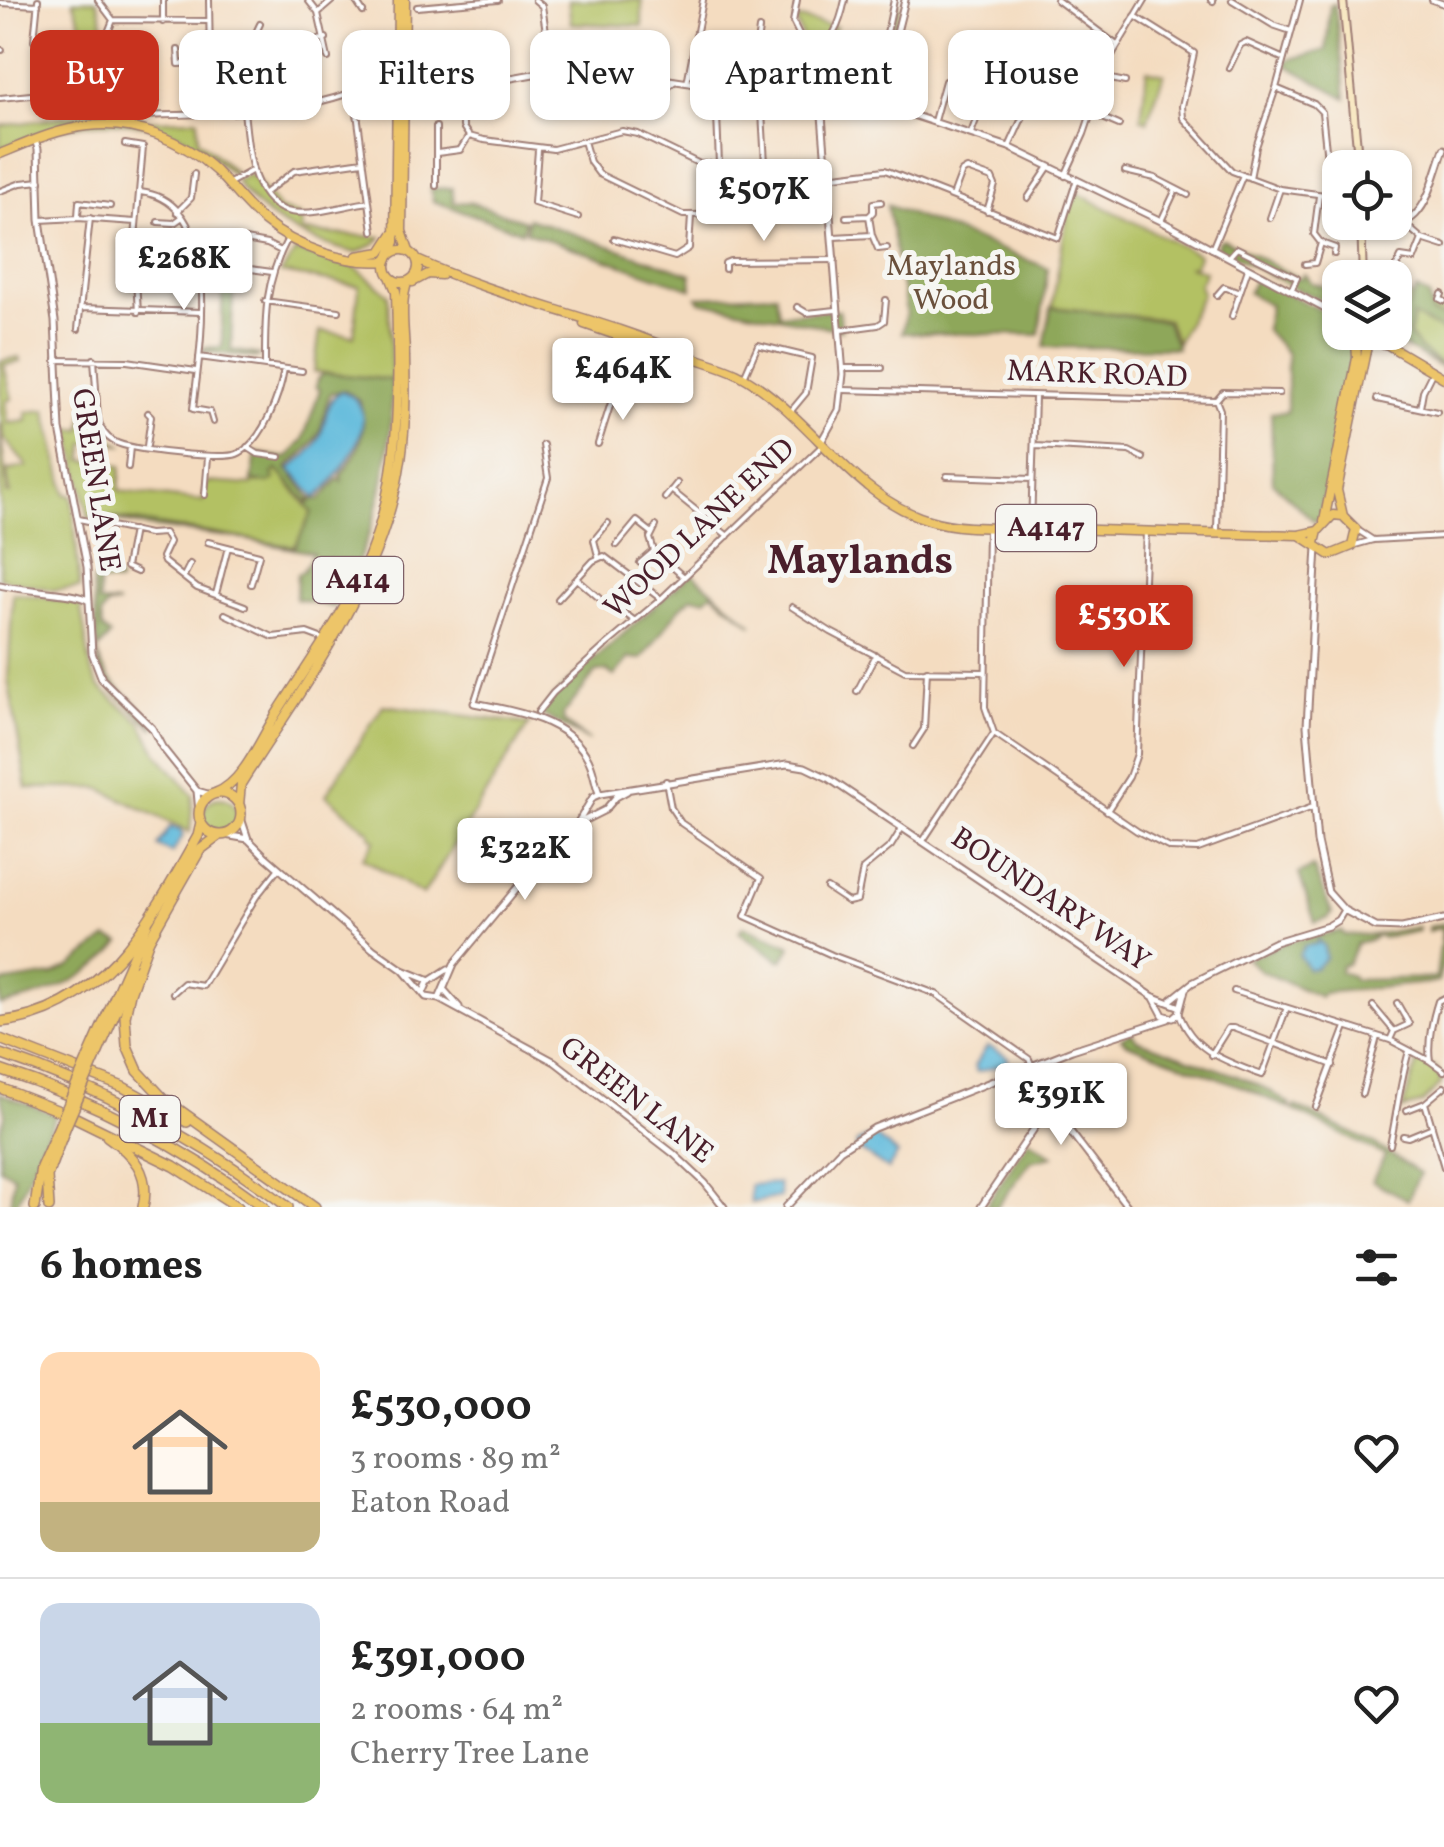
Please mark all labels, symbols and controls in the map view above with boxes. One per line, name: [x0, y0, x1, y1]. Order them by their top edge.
chip: Buy: [30, 30, 159, 120]
chip: Rent: [179, 30, 322, 120]
chip: Filters: [342, 30, 510, 120]
chip: New: [530, 30, 670, 120]
chip: Apartment: [690, 30, 928, 120]
chip: House: [948, 30, 1114, 120]
map controls: [1322, 150, 1412, 350]
button: locate: [1322, 150, 1412, 240]
pin: £507K: [694, 159, 834, 244]
text: £507K: [718, 169, 810, 213]
pin: £268K: [114, 228, 254, 313]
text: £268K: [137, 238, 231, 282]
park label: Maylands Wood: [886, 246, 1016, 322]
button: layers: [1322, 260, 1412, 350]
pin: £464K: [553, 338, 693, 423]
text: £464K: [574, 348, 672, 392]
street label: MARK ROAD: [1006, 351, 1188, 399]
street label: GREEN LANE: [60, 385, 130, 575]
street label: WOOD LANE END: [595, 429, 805, 629]
road number: A4147: [996, 505, 1096, 551]
district label: Maylands: [767, 535, 953, 591]
road number: A414: [313, 557, 403, 603]
pin: £530K: [1054, 585, 1194, 670]
text: £530K: [1078, 595, 1170, 639]
pin: £322K: [455, 818, 595, 903]
street label: BOUNDARY WAY: [942, 818, 1158, 982]
text: £322K: [479, 828, 571, 872]
street label: GREEN LANE: [550, 1028, 722, 1174]
pin: £391K: [991, 1063, 1131, 1148]
text: £391K: [1017, 1073, 1105, 1117]
road number: M1: [120, 1096, 180, 1142]
text: 6 homes: [40, 1238, 203, 1297]
icon: filters: [1349, 1240, 1404, 1295]
text: £530,000: [350, 1379, 532, 1438]
icon: home: [120, 1392, 240, 1512]
icon: heart: [1349, 1425, 1404, 1480]
text: 3 rooms · 89 m²: [350, 1438, 561, 1482]
text: Eaton Road: [350, 1482, 510, 1526]
text: £391,000: [350, 1630, 526, 1689]
icon: home: [120, 1643, 240, 1763]
icon: heart: [1349, 1676, 1404, 1731]
text: 2 rooms · 64 m²: [350, 1689, 563, 1733]
text: Cherry Tree Lane: [350, 1733, 589, 1777]

